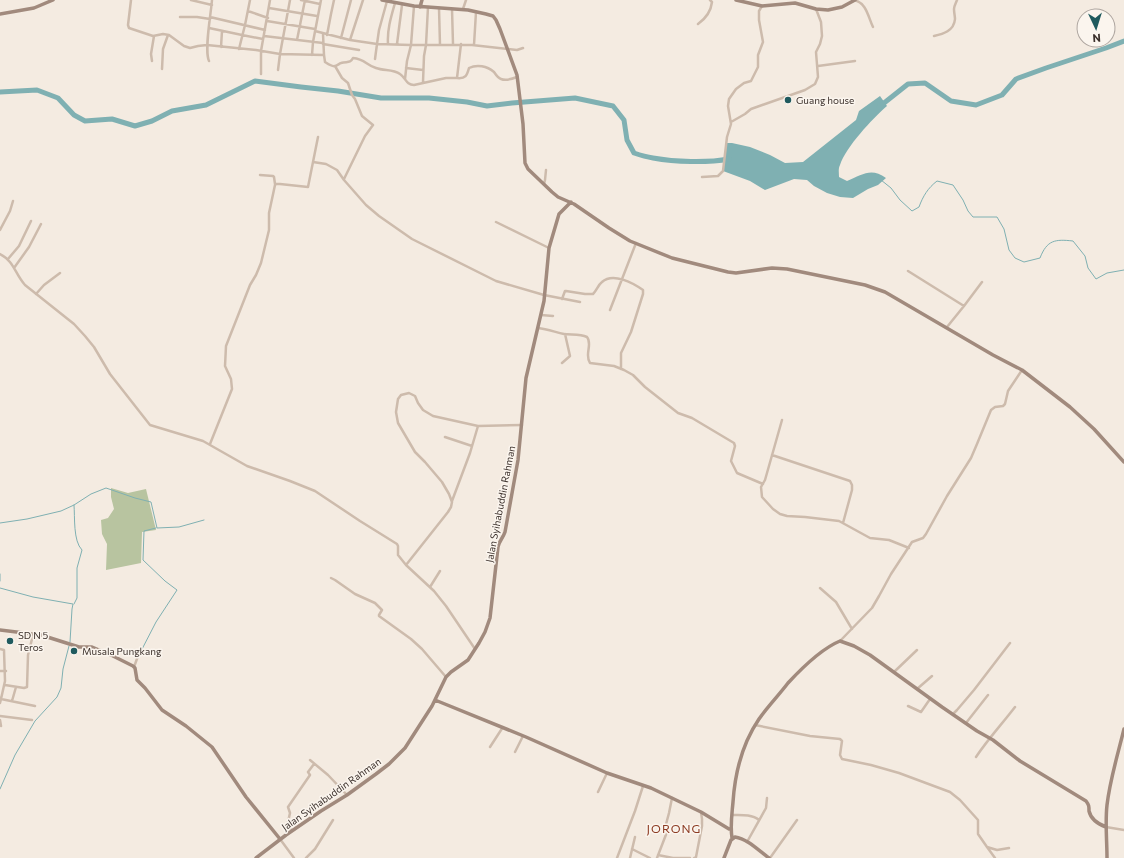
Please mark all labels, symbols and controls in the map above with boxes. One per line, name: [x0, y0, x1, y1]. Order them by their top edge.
north arrow: [1076, 8, 1116, 48]
text: N: [1092, 32, 1101, 45]
place label: Guang house: [796, 94, 854, 106]
marker: Guang house: [783, 95, 793, 105]
street label: Jalan Syihabuddin Rahman: [483, 445, 517, 563]
place label: SD N 5 Teros: [18, 629, 49, 653]
marker: SD N 5 Teros: [5, 636, 15, 646]
place label: Musala Pungkang: [82, 645, 162, 657]
marker: Musala Pungkang: [69, 646, 79, 656]
street label: Jalan Syihabuddin Rahman: [279, 755, 383, 833]
district label: JORONG: [647, 821, 701, 836]

